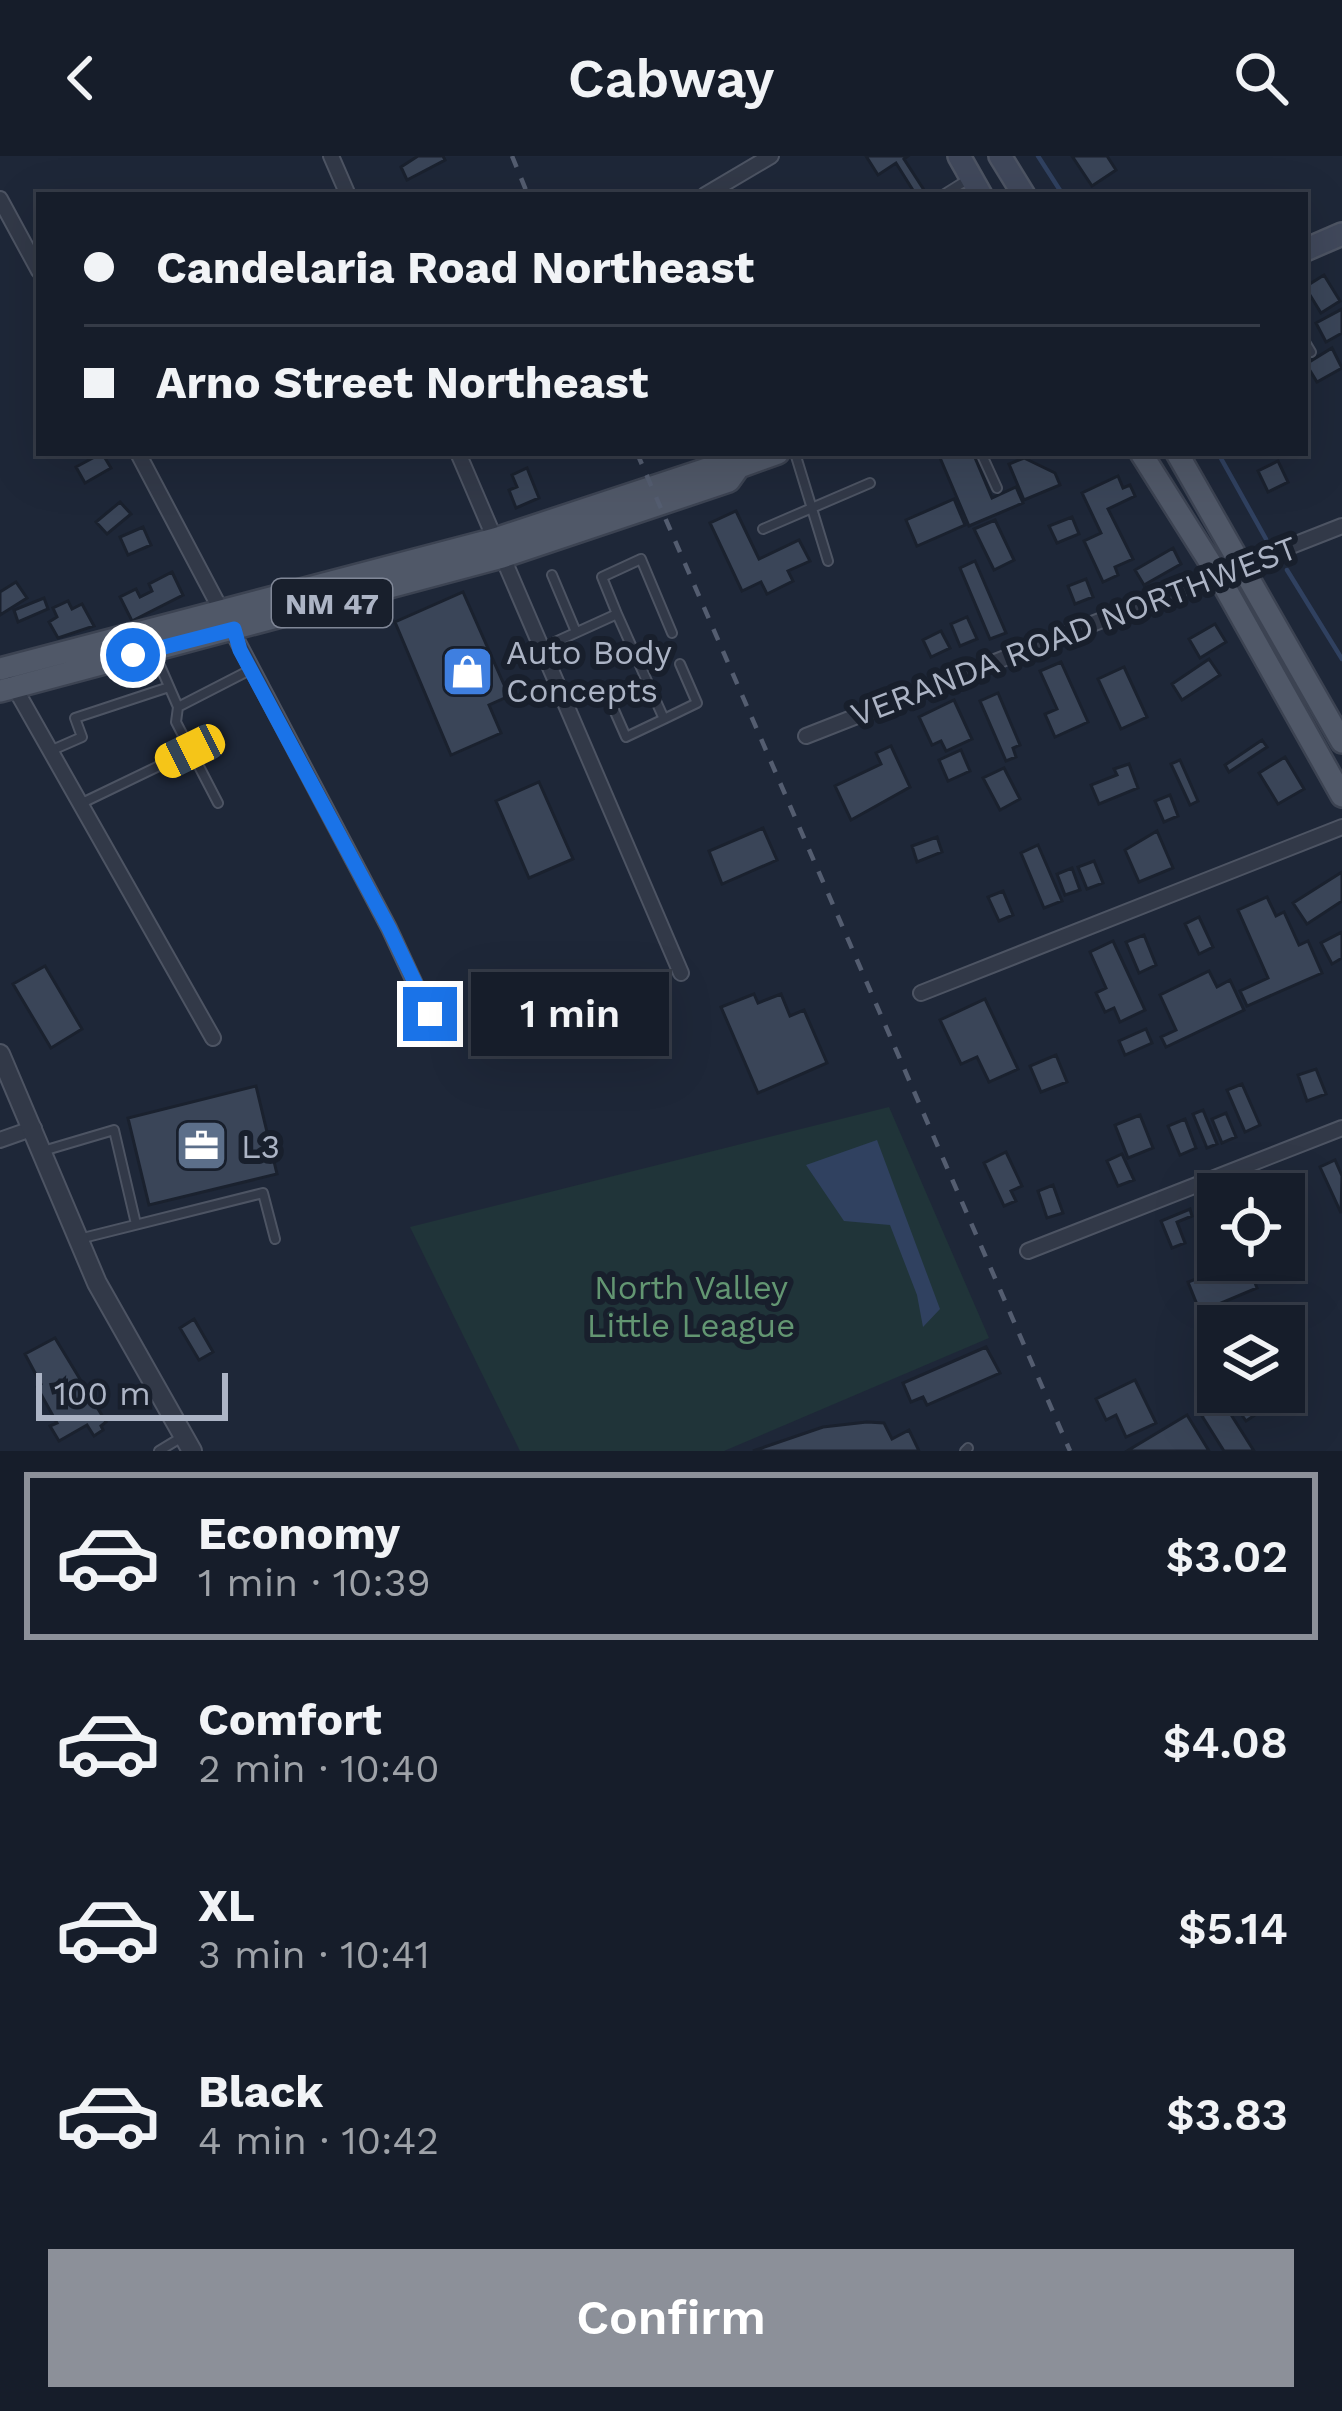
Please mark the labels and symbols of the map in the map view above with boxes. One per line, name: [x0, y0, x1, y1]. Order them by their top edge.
street label: VERANDA ROAD NORTHWEST: [845, 528, 1303, 734]
road number: NM 47: [272, 579, 392, 627]
route start: [106, 628, 160, 682]
place label: Auto Body Concepts: [506, 633, 672, 710]
shop icon: Auto Body Concepts: [439, 643, 495, 699]
car: [150, 719, 230, 783]
callout: 1 min: [472, 972, 670, 1056]
route end: [403, 987, 457, 1041]
office icon: L3: [174, 1118, 230, 1174]
place label: L3: [241, 1127, 280, 1166]
park label: North Valley Little League: [587, 1268, 795, 1345]
scale bar: [36, 1367, 228, 1420]

